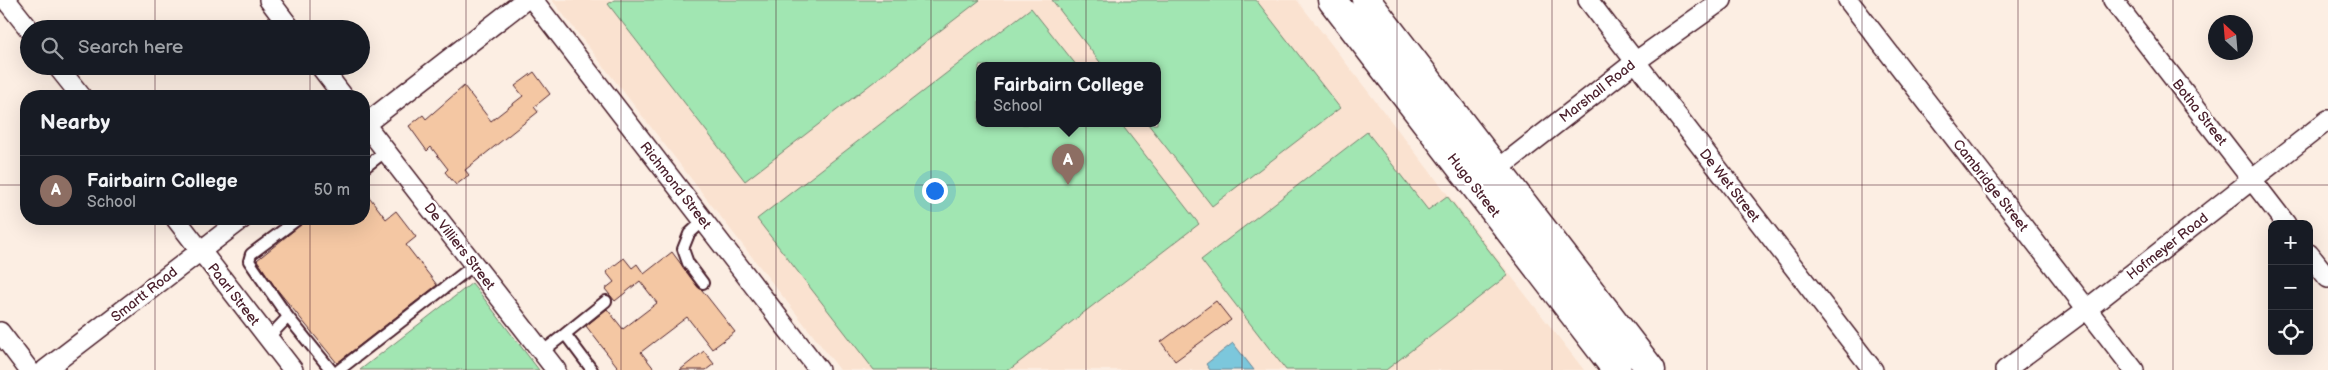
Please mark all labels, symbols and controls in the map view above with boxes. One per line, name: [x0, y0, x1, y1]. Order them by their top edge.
north arrow: [2208, 15, 2253, 60]
search box: [20, 20, 370, 75]
icon: search: [38, 34, 66, 62]
text: Search here: [78, 36, 183, 59]
street label: Marshall Road: [1556, 57, 1639, 126]
popup: [976, 62, 1161, 127]
text: Fairbairn College: [993, 74, 1144, 97]
street label: Botha Street: [2168, 76, 2231, 149]
text: School: [993, 97, 1042, 116]
text: Nearby: [40, 110, 110, 135]
street label: Cambridge Street: [1949, 136, 2032, 235]
street label: Richmond Street: [636, 138, 715, 233]
pin: A: [1052, 144, 1084, 185]
street label: De Wet Street: [1696, 145, 1764, 226]
street label: Hugo Street: [1443, 150, 1504, 221]
text: Fairbairn College: [87, 170, 238, 193]
your location: [922, 178, 948, 204]
text: A: [51, 181, 61, 200]
text: 50 m: [314, 181, 350, 200]
text: School: [87, 193, 136, 212]
street label: De Villiers Street: [420, 200, 499, 294]
street label: Hofmeyer Road: [2123, 209, 2211, 283]
map controls: [2268, 220, 2313, 355]
button: +: [2268, 220, 2313, 265]
street label: Paarl Street: [204, 260, 264, 329]
street label: Smartt Road: [108, 263, 181, 326]
button: −: [2268, 265, 2313, 310]
button: locate: [2268, 310, 2313, 355]

